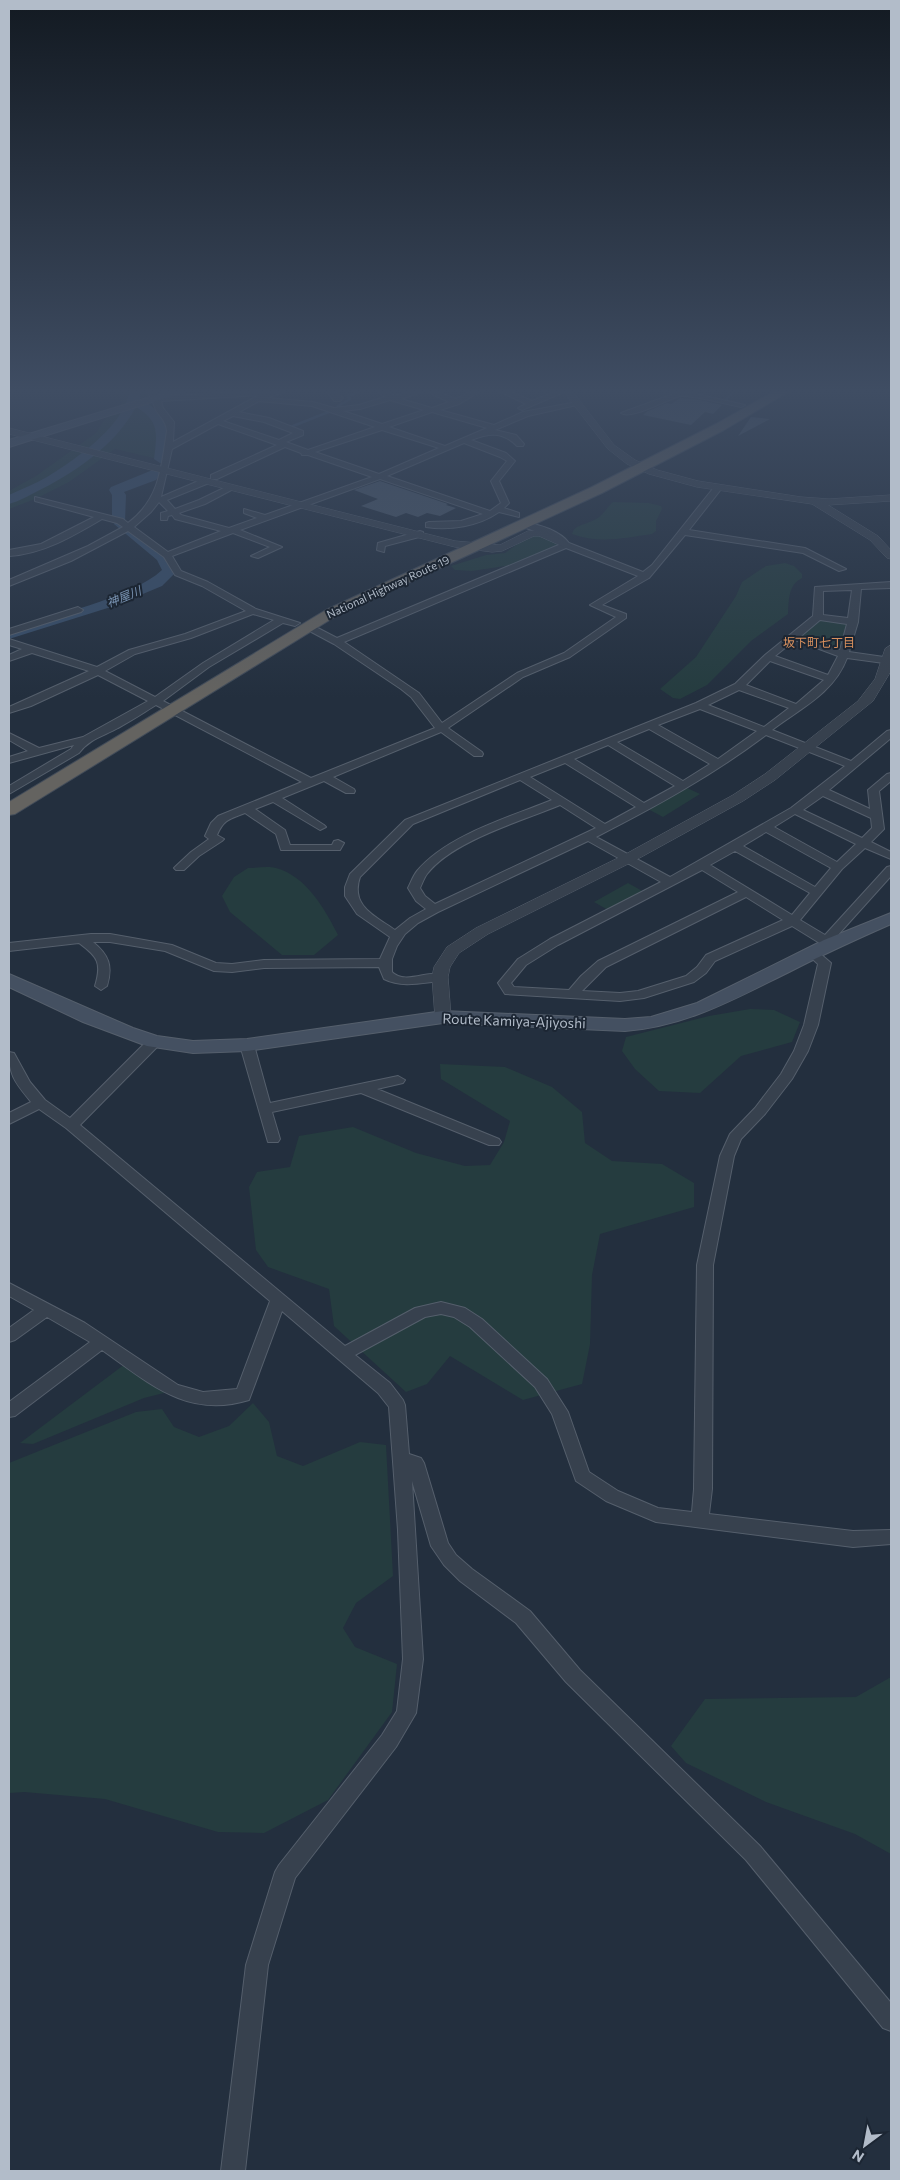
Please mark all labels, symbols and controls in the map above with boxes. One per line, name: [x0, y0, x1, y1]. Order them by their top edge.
street label: National Highway Route 19: [324, 552, 451, 621]
water label: 神屋川: [104, 582, 145, 609]
district label: 坂下町七丁目: [783, 635, 855, 649]
street label: Route Kamiya-Ajiyoshi: [442, 1010, 586, 1031]
north arrow: [840, 2120, 890, 2170]
text: N: [849, 2146, 867, 2166]

